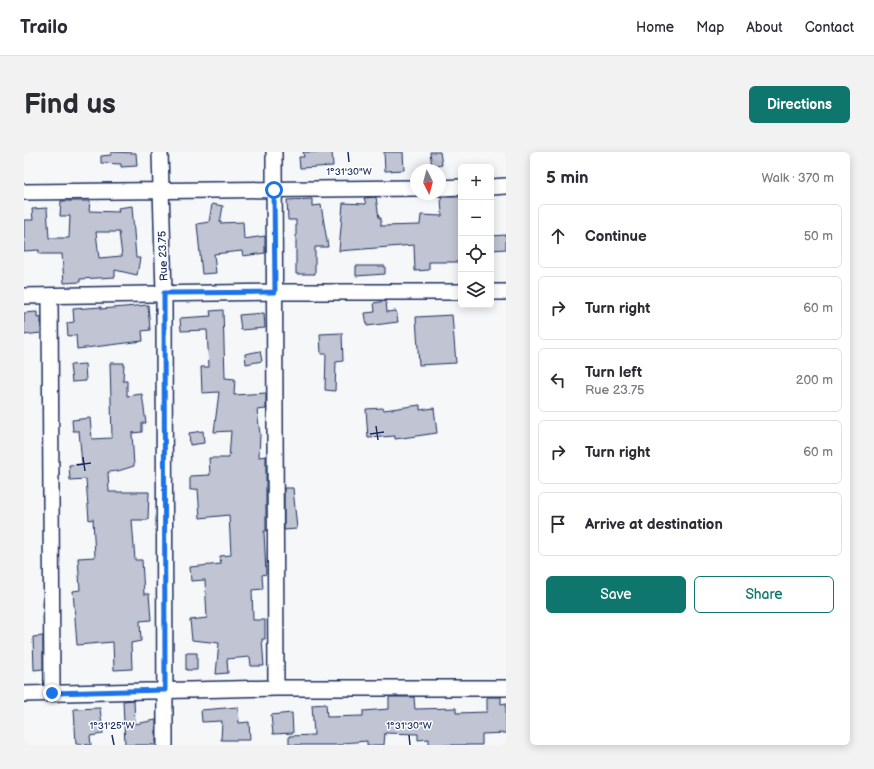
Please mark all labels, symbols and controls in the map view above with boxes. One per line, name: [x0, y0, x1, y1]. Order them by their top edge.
text: Trailo: [20, 16, 68, 39]
text: Home: [636, 19, 674, 36]
text: Map: [696, 19, 724, 36]
text: About: [746, 19, 783, 36]
text: Contact: [805, 19, 854, 36]
button: Directions: [749, 86, 850, 123]
text: Find us: [24, 88, 116, 121]
north arrow: [410, 164, 446, 200]
map controls: [458, 164, 494, 308]
button: +: [458, 164, 494, 200]
text: 1°31'30"W: [326, 166, 372, 178]
text: 5 min: [546, 168, 589, 188]
text: Walk · 370 m: [761, 170, 834, 186]
route start: [265, 181, 283, 199]
button: −: [458, 200, 494, 236]
icon: ahead: [547, 225, 569, 247]
text: Continue: [585, 227, 647, 246]
text: 50 m: [804, 228, 833, 244]
street label: Rue 23.75: [156, 231, 170, 281]
button: locate: [458, 236, 494, 272]
button: layers: [458, 272, 494, 308]
icon: right: [547, 297, 569, 319]
text: Turn right: [585, 299, 650, 318]
text: 60 m: [803, 300, 833, 316]
text: Turn left: [585, 363, 642, 382]
icon: left: [547, 369, 569, 391]
text: 200 m: [796, 372, 833, 388]
text: Rue 23.75: [585, 382, 644, 398]
icon: right: [547, 441, 569, 463]
text: Turn right: [585, 443, 650, 462]
text: 60 m: [803, 444, 833, 460]
icon: arrive: [547, 513, 569, 535]
text: Arrive at destination: [585, 515, 723, 534]
button: Save: [546, 576, 686, 613]
button: Share: [694, 576, 834, 613]
route end: [43, 684, 61, 702]
text: 1°31'25"W: [89, 720, 135, 732]
text: 1°31'30"W: [386, 720, 432, 732]

